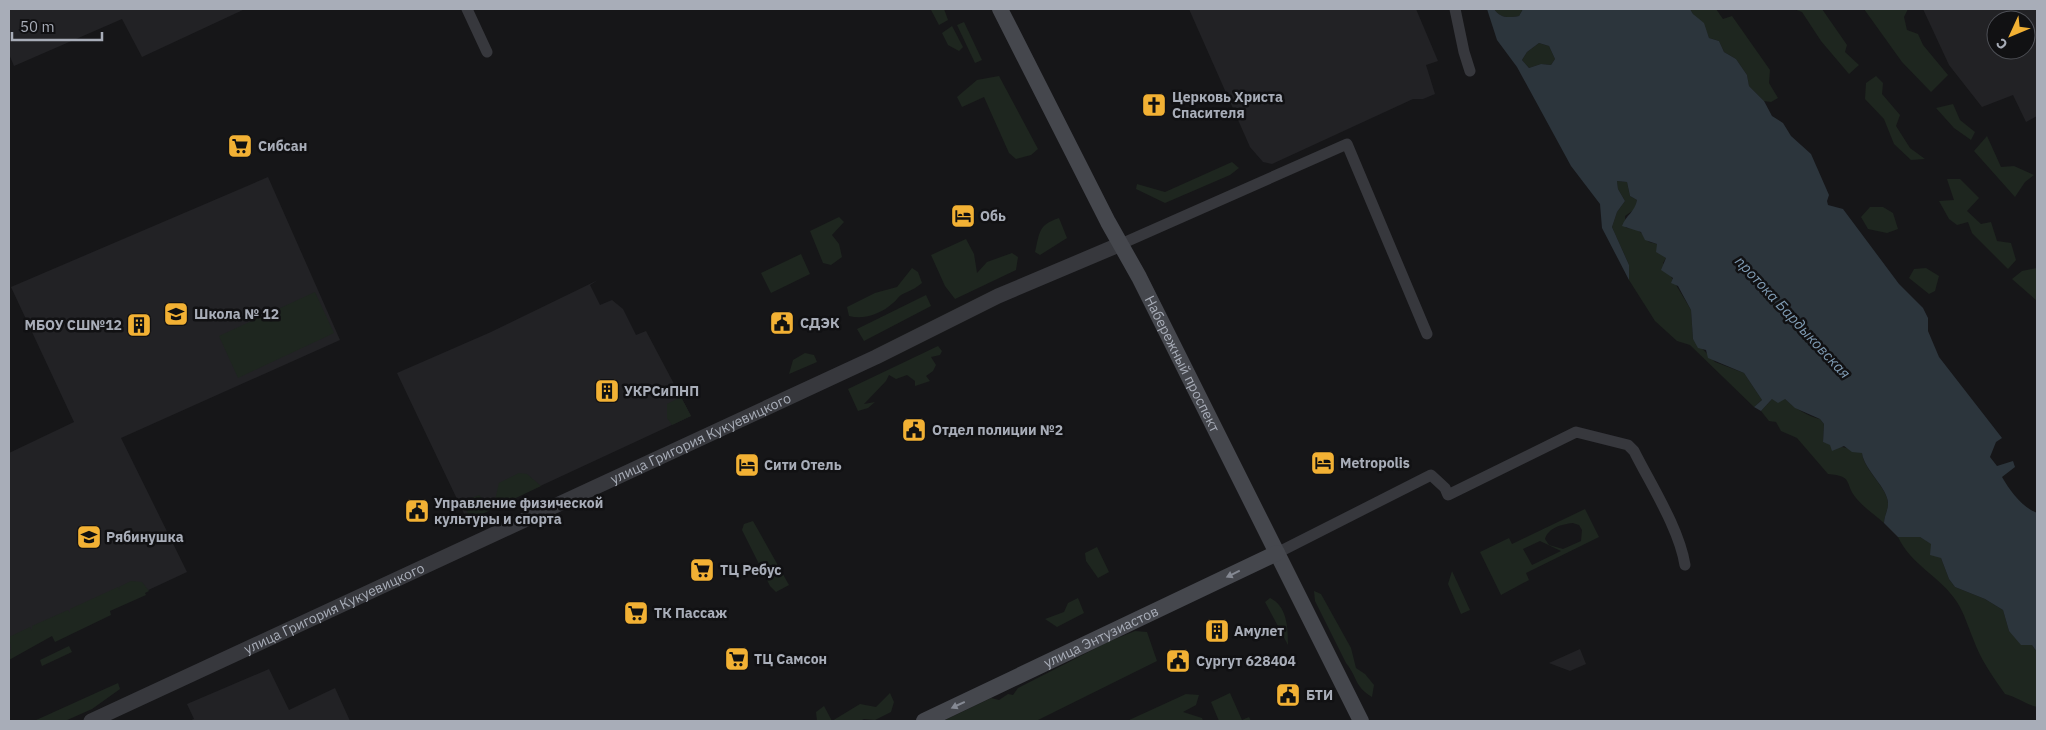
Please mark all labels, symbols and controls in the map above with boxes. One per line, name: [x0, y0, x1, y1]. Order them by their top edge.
scale bar: [12, 10, 102, 42]
north arrow: [1986, 10, 2036, 60]
text: 50 m: [20, 17, 55, 36]
text: С: [1992, 34, 2011, 54]
place label: Церковь Христа Спасителя: [1172, 88, 1283, 122]
church icon: Церковь Христа Спасителя: [1141, 92, 1167, 118]
supermarket icon: Сибсан: [227, 133, 253, 159]
place label: Сибсан: [258, 137, 307, 155]
hotel icon: Обь: [950, 203, 976, 229]
place label: Обь: [980, 207, 1006, 225]
water label: протока Бардыковская: [1731, 252, 1855, 382]
street label: Набережный проспект: [1141, 293, 1224, 435]
school or university icon: Школа № 12: [163, 301, 189, 327]
place label: Школа № 12: [194, 305, 279, 323]
public building icon: СДЭК: [769, 310, 795, 336]
building icon: МБОУ СШ№12: [126, 312, 152, 338]
place label: СДЭК: [800, 314, 839, 332]
place label: МБОУ СШ№12: [24, 316, 122, 334]
building icon: УКРСиПНП: [594, 378, 620, 404]
place label: УКРСиПНП: [624, 382, 699, 400]
street label: улица Григория Кукуевицкого: [607, 389, 794, 488]
public building icon: Отдел полиции №2: [901, 417, 927, 443]
place label: Отдел полиции №2: [932, 421, 1063, 439]
hotel icon: Metropolis: [1310, 450, 1336, 476]
hotel icon: Сити Отель: [734, 452, 760, 478]
place label: Metropolis: [1340, 454, 1410, 472]
place label: Сити Отель: [764, 456, 842, 474]
place label: Управление физической культуры и спорта: [434, 494, 603, 528]
public building icon: Управление физической культуры и спорта: [404, 498, 430, 524]
school or university icon: Рябинушка: [76, 524, 102, 550]
place label: Рябинушка: [106, 528, 184, 546]
supermarket icon: ТЦ Ребус: [689, 557, 715, 583]
street label: улица Григория Кукуевицкого: [241, 559, 427, 658]
place label: ТЦ Ребус: [720, 561, 782, 579]
one-way arrow: [1226, 570, 1240, 578]
supermarket icon: ТК Пассаж: [623, 600, 649, 626]
street label: улица Энтузиастов: [1041, 602, 1161, 672]
place label: ТК Пассаж: [654, 604, 727, 622]
building icon: Амулет: [1204, 618, 1230, 644]
place label: Амулет: [1234, 622, 1284, 640]
supermarket icon: ТЦ Самсон: [724, 646, 750, 672]
public building icon: Сургут 628404: [1165, 648, 1191, 674]
place label: ТЦ Самсон: [754, 650, 827, 668]
place label: Сургут 628404: [1196, 652, 1296, 670]
public building icon: БТИ: [1275, 682, 1301, 708]
place label: БТИ: [1306, 686, 1333, 704]
one-way arrow: [951, 701, 965, 709]

